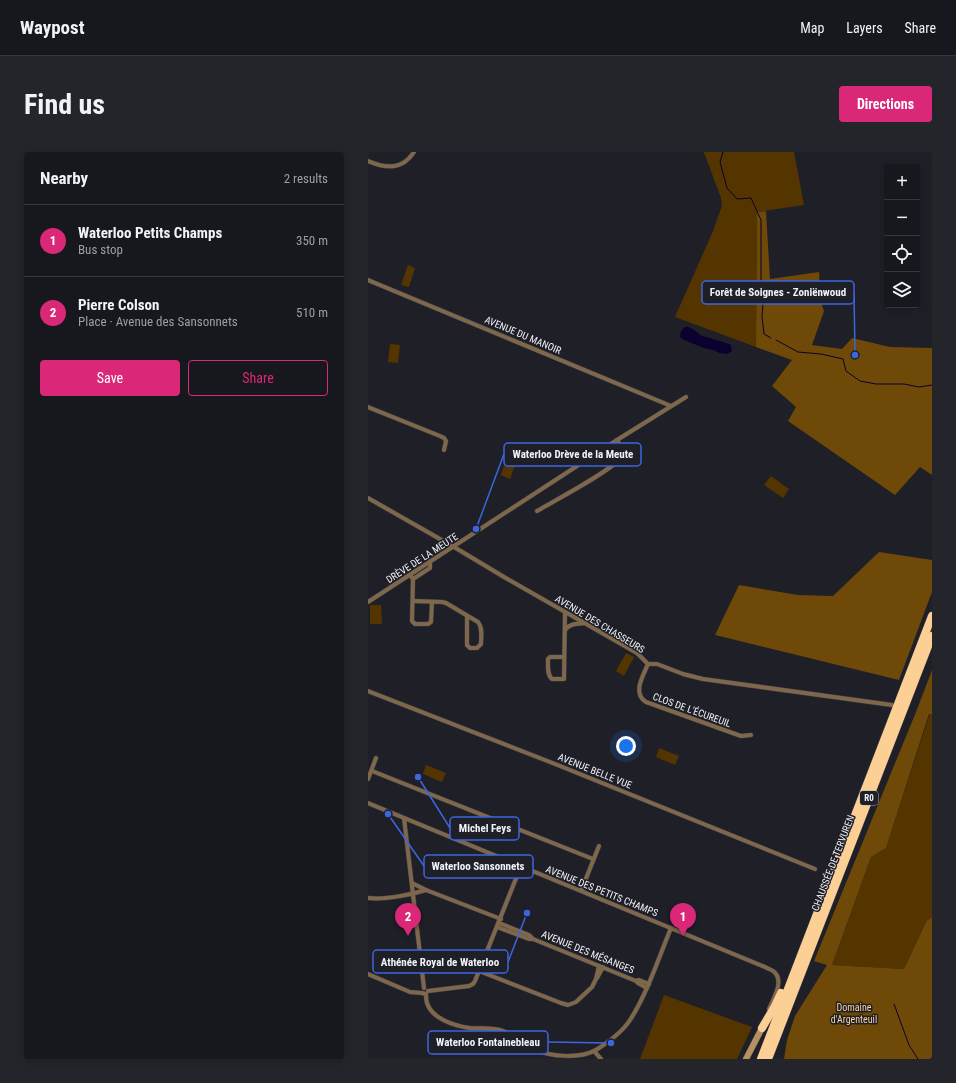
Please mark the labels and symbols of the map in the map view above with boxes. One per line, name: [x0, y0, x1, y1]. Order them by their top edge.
callout: Forêt de Soignes - Zoniënwoud: [702, 281, 854, 304]
text: Forêt de Soignes - Zoniënwoud: [710, 286, 846, 299]
street label: AVENUE DU MANOIR: [483, 314, 564, 356]
callout: Waterloo Drève de la Meute: [504, 443, 641, 466]
text: Waterloo Drève de la Meute: [513, 448, 633, 461]
street label: DRÈVE DE LA MEUTE: [384, 530, 460, 585]
street label: AVENUE DES CHASSEURS: [553, 593, 647, 655]
street label: CLOS DE L'ÉCUREUIL: [651, 690, 733, 729]
your location: [616, 736, 636, 756]
street label: AVENUE BELLE VUE: [557, 751, 633, 791]
road number: R0: [860, 791, 878, 805]
street label: CHAUSSÉE DE TERVUREN: [809, 813, 856, 912]
callout: Michel Feys: [450, 817, 519, 840]
text: Michel Feys: [459, 822, 511, 835]
callout: Waterloo Sansonnets: [424, 855, 533, 878]
text: Waterloo Sansonnets: [431, 860, 525, 873]
street label: AVENUE DES PETITS CHAMPS: [544, 863, 660, 919]
pin: 2: [395, 903, 421, 936]
pin: 1: [670, 903, 696, 936]
street label: AVENUE DES MÉSANGES: [540, 927, 636, 976]
callout: Athénée Royal de Waterloo: [373, 950, 508, 973]
text: Athénée Royal de Waterloo: [381, 956, 500, 969]
park label: Domaine d'Argenteuil: [831, 1002, 877, 1025]
callout: Waterloo Fontainebleau: [428, 1031, 548, 1054]
text: Waterloo Fontainebleau: [436, 1036, 540, 1049]

